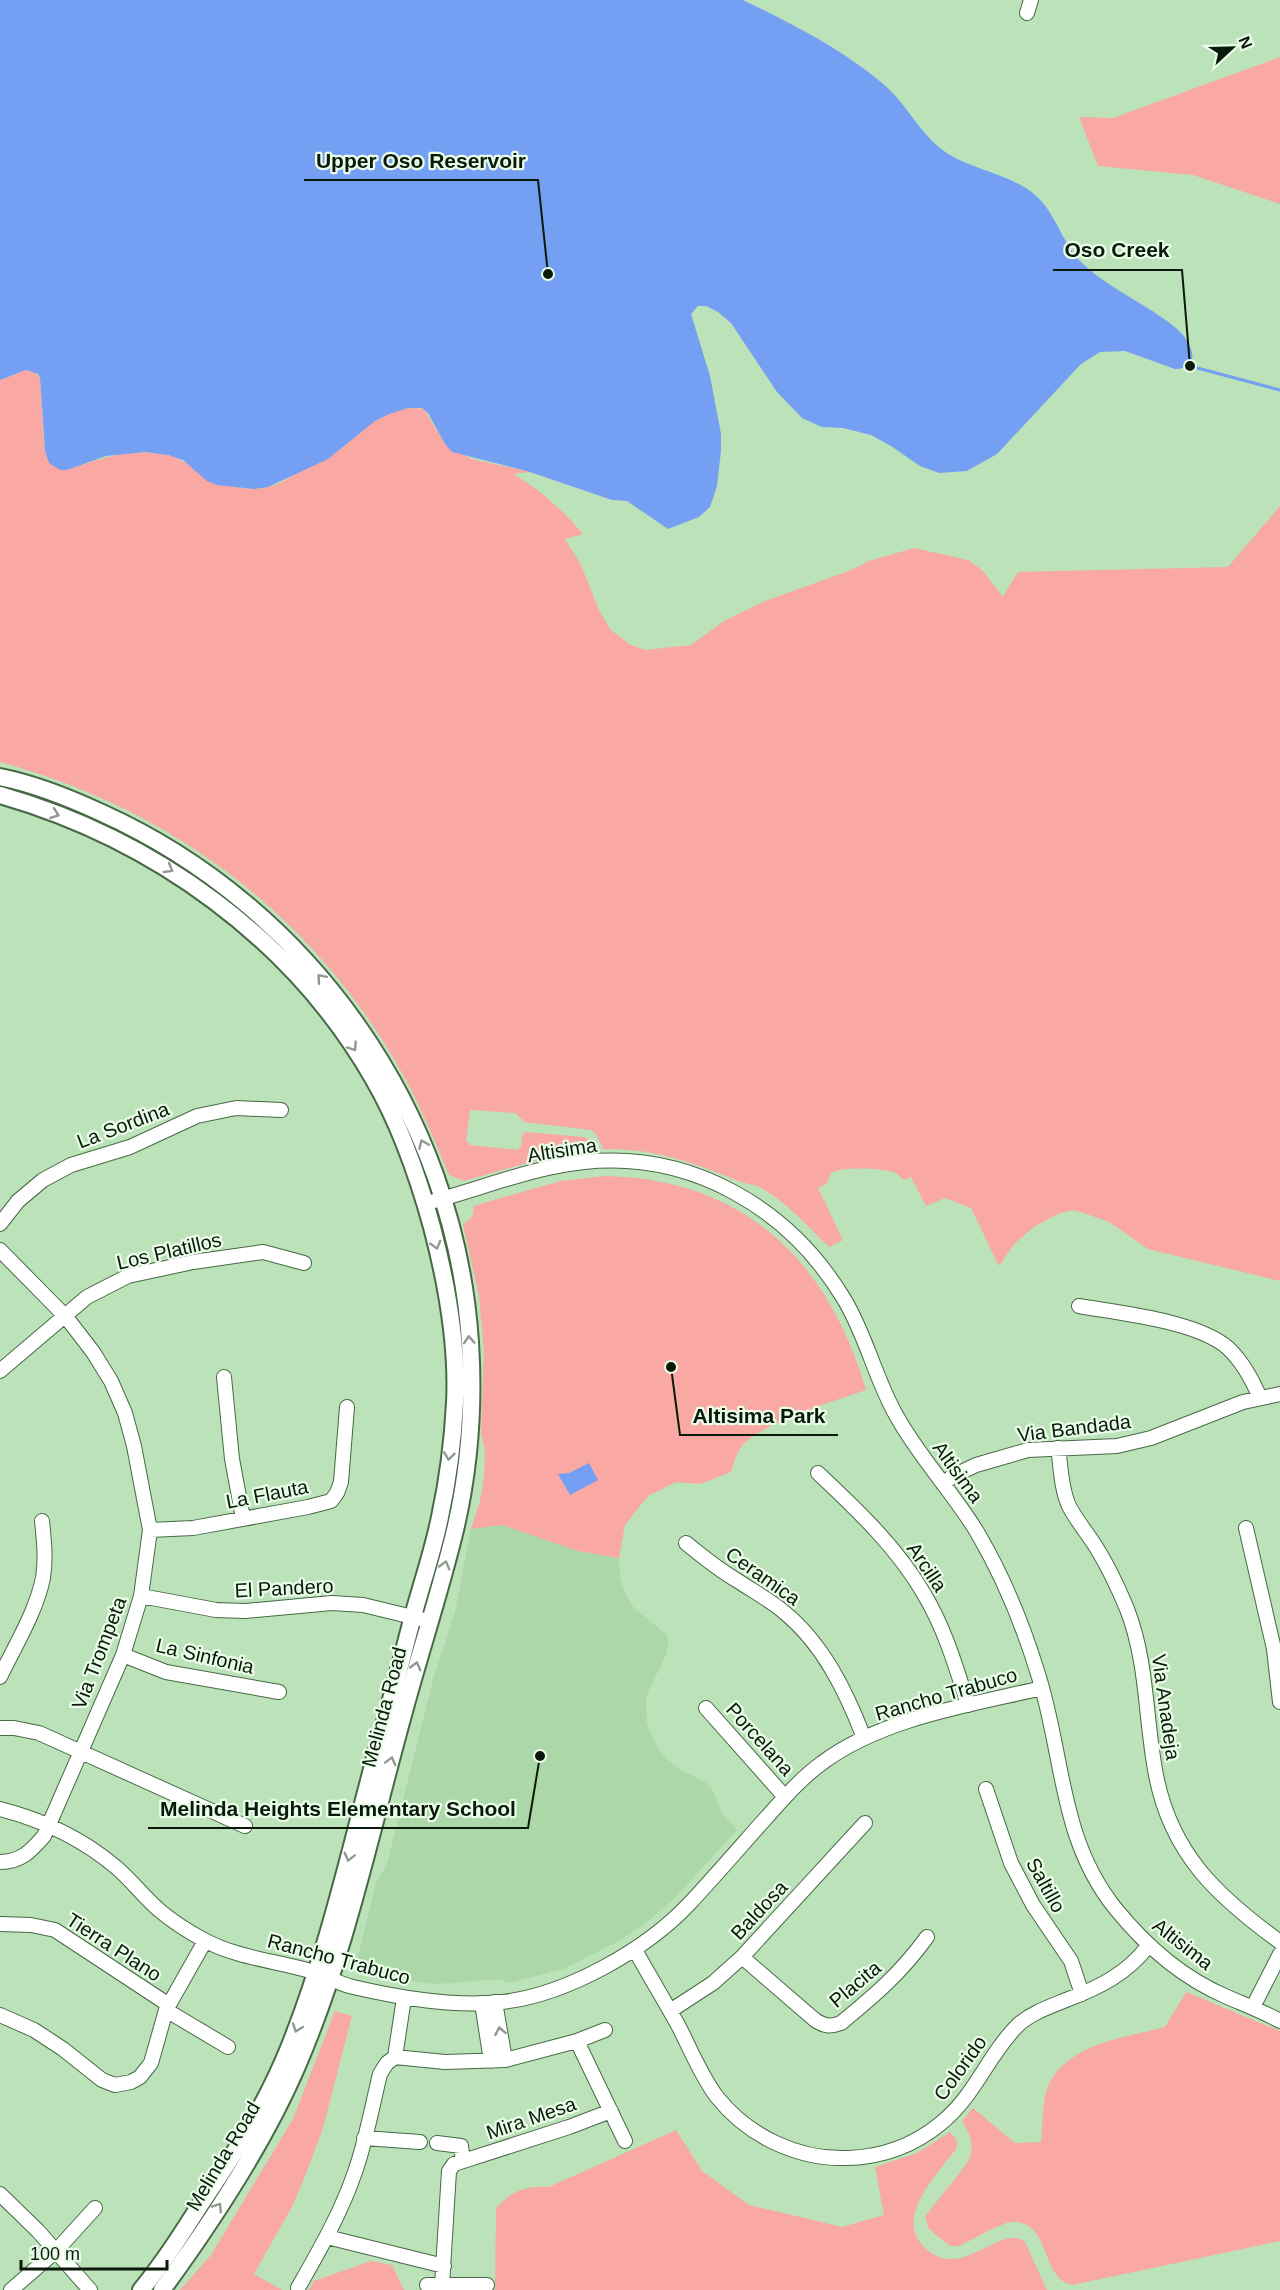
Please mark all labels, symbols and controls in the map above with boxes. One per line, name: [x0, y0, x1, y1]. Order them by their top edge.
north arrow: [1202, 18, 1262, 78]
text: N: [1235, 34, 1255, 51]
callout: Upper Oso Reservoir: [304, 141, 538, 180]
text: Upper Oso Reservoir: [316, 149, 526, 172]
callout: Oso Creek: [1053, 231, 1182, 270]
text: Oso Creek: [1064, 238, 1170, 261]
one-way arrow: [49, 807, 60, 819]
one-way arrow: [163, 862, 173, 873]
one-way arrow: [317, 974, 328, 985]
one-way arrow: [346, 1040, 357, 1051]
street label: La Sordina: [74, 1097, 173, 1153]
street label: Altisima: [526, 1134, 599, 1166]
one-way arrow: [418, 1139, 430, 1150]
street label: Los Platillos: [115, 1228, 223, 1274]
one-way arrow: [429, 1239, 441, 1250]
one-way arrow: [463, 1336, 476, 1345]
callout: Altisima Park: [680, 1396, 838, 1435]
text: Altisima Park: [692, 1404, 826, 1427]
street label: Via Bandada: [1016, 1410, 1133, 1446]
street label: Altisima: [929, 1437, 988, 1507]
one-way arrow: [444, 1452, 456, 1461]
street label: La Flauta: [224, 1475, 311, 1513]
street label: Arcilla: [903, 1538, 952, 1596]
street label: Ceramica: [722, 1542, 805, 1610]
one-way arrow: [438, 1560, 450, 1570]
street label: El Pandero: [234, 1574, 334, 1602]
street label: Via Trompeta: [67, 1593, 131, 1712]
street label: La Sinfonia: [154, 1634, 257, 1678]
street label: Melinda Road: [357, 1645, 411, 1769]
street label: Via Anadeja: [1148, 1653, 1184, 1762]
one-way arrow: [409, 1661, 421, 1672]
street label: Rancho Trabuco: [872, 1663, 1020, 1725]
street label: Porcelana: [722, 1698, 799, 1780]
one-way arrow: [384, 1756, 397, 1766]
callout: Melinda Heights Elementary School: [148, 1789, 528, 1828]
text: Melinda Heights Elementary School: [160, 1797, 516, 1820]
one-way arrow: [344, 1852, 357, 1862]
street label: Saltillo: [1022, 1854, 1070, 1916]
street label: Baldosa: [726, 1875, 792, 1944]
street label: Tierra Plano: [63, 1908, 165, 1986]
street label: Altisima: [1149, 1914, 1218, 1975]
street label: Rancho Trabuco: [265, 1929, 413, 1989]
street label: Placita: [825, 1956, 886, 2012]
one-way arrow: [291, 2022, 304, 2033]
one-way arrow: [494, 2027, 507, 2037]
street label: Colorido: [929, 2031, 991, 2105]
street label: Mira Mesa: [483, 2092, 580, 2144]
street label: Melinda Road: [182, 2097, 264, 2215]
one-way arrow: [211, 2202, 222, 2213]
scale bar: [21, 2233, 166, 2271]
text: 100 m: [30, 2244, 80, 2264]

